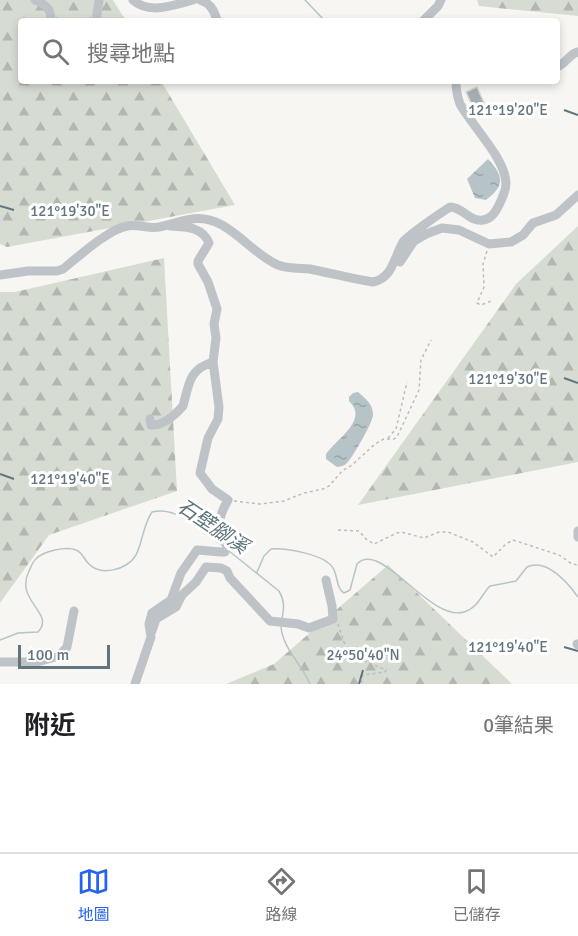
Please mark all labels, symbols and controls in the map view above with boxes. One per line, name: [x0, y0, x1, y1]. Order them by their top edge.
search box: [18, 18, 560, 84]
icon: search: [39, 35, 72, 68]
text: 搜尋地點: [87, 40, 175, 67]
text: 121°19'20"E: [468, 101, 548, 119]
text: 121°19'30"E: [30, 202, 110, 220]
text: 121°19'30"E: [468, 370, 548, 388]
text: 121°19'40"E: [30, 470, 110, 488]
water label: 石壁腳溪: [173, 494, 255, 561]
text: 121°19'40"E: [468, 638, 548, 656]
scale bar: [18, 642, 110, 670]
text: 100 m: [27, 645, 69, 665]
text: 24°50'40"N: [326, 646, 400, 664]
text: 附近: [24, 710, 76, 742]
text: 0筆結果: [483, 713, 554, 738]
tab: 地圖: [77, 865, 110, 925]
tab: 路線: [265, 865, 298, 925]
tab: 已儲存: [453, 865, 501, 925]

